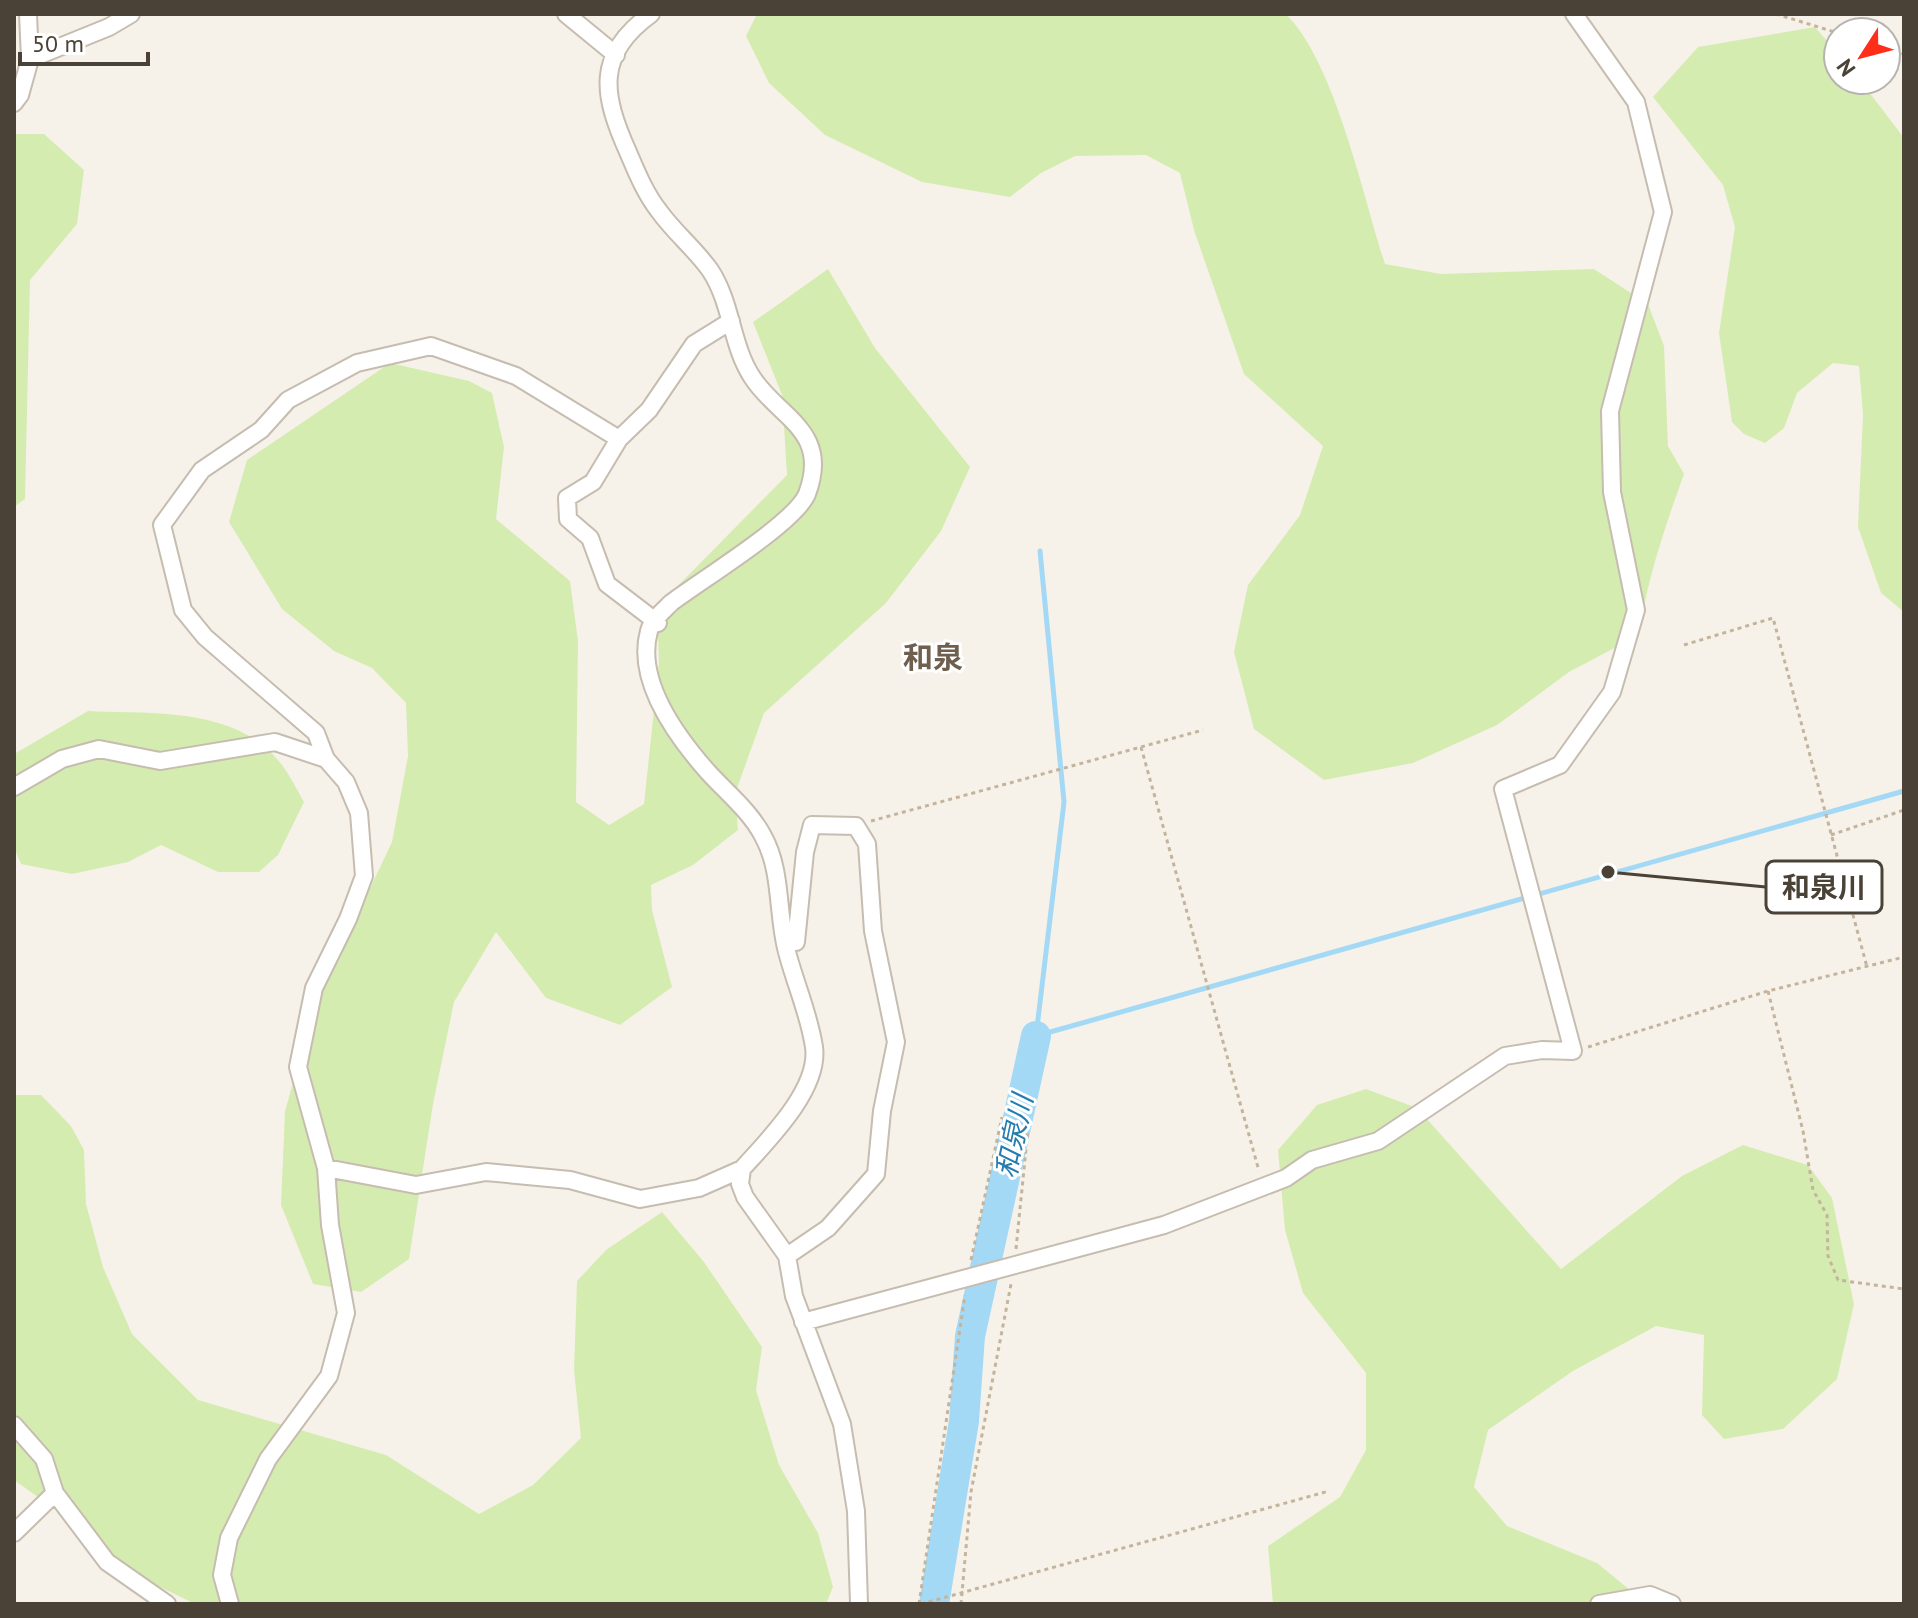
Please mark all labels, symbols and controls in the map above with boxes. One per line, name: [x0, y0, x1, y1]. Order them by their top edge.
scale bar: [20, 16, 148, 66]
north arrow: [1822, 16, 1902, 96]
text: 50 m: [32, 28, 84, 59]
text: N: [1830, 54, 1861, 82]
district label: 和泉: [903, 637, 963, 676]
callout: 和泉川: [1766, 861, 1882, 913]
text: 和泉川: [1782, 868, 1866, 905]
water label: 和泉川: [987, 1088, 1041, 1181]

